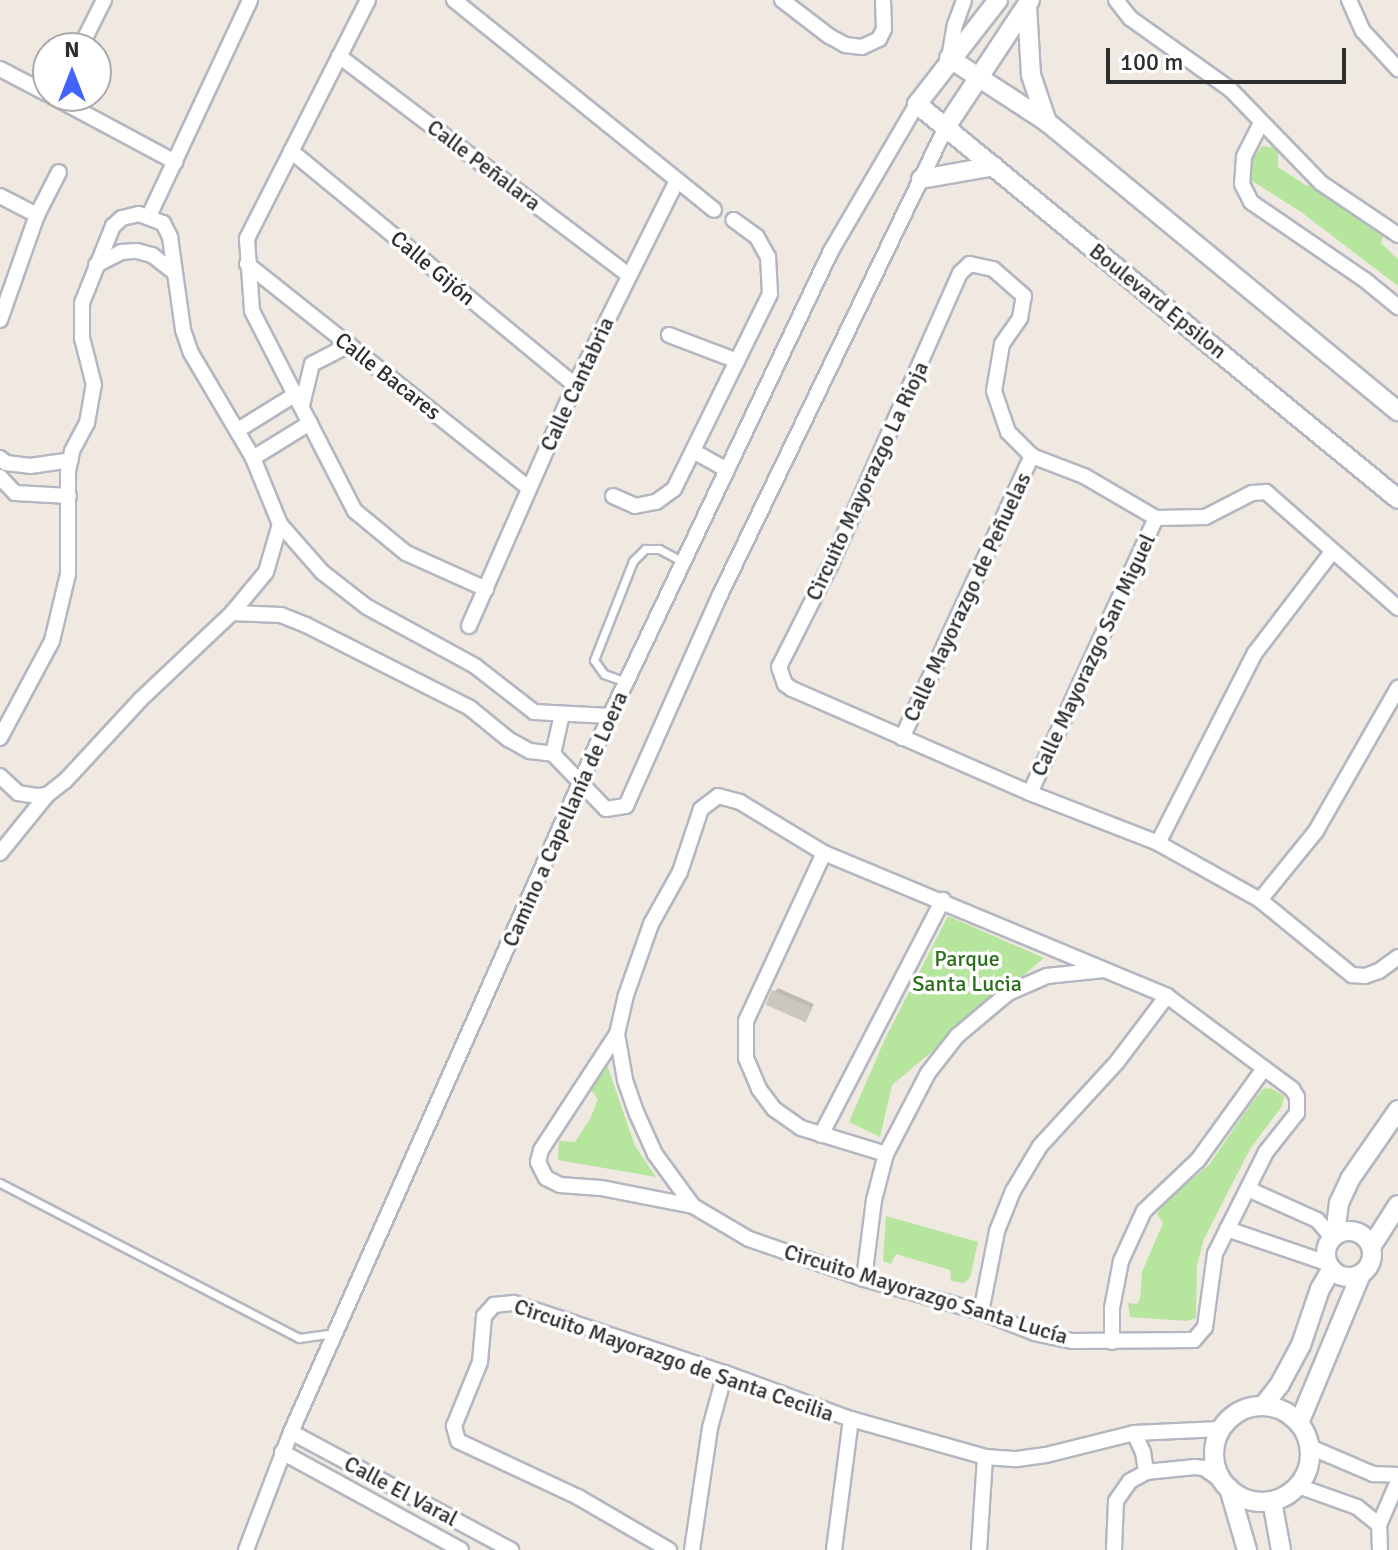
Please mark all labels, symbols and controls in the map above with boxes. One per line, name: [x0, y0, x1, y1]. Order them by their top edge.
north arrow: [32, 32, 112, 112]
scale bar: [1110, 32, 1350, 82]
text: N: [64, 36, 80, 63]
text: 100 m: [1120, 47, 1183, 77]
street label: Calle Peñalara: [422, 114, 546, 216]
street label: Calle Gijón: [385, 225, 481, 311]
street label: Boulevard Epsilon: [1084, 238, 1232, 364]
street label: Calle Cantabria: [534, 313, 620, 455]
street label: Calle Bacares: [330, 327, 446, 425]
street label: Circuito Mayorazgo La Rioja: [800, 357, 934, 605]
street label: Calle Mayorazgo de Peñuelas: [898, 468, 1036, 726]
street label: Calle Mayorazgo San Miguel: [1025, 530, 1161, 780]
street label: Camino a Capellanía de Loera: [497, 687, 633, 951]
park label: Parque Santa Lucia: [912, 945, 1022, 996]
street label: Circuito Mayorazgo Santa Lucía: [781, 1238, 1071, 1350]
street label: Circuito Mayorazgo de Santa Cecilia: [511, 1293, 837, 1427]
street label: Calle El Varal: [340, 1450, 462, 1532]

